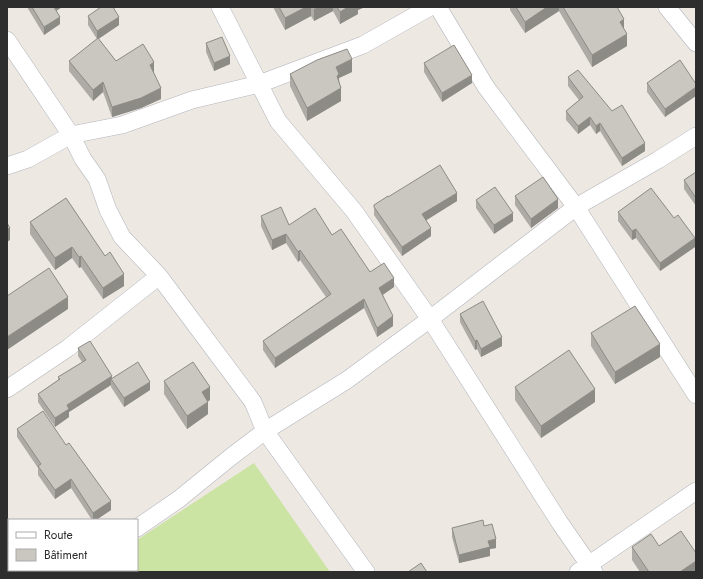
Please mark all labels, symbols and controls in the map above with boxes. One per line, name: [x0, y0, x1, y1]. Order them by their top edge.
legend: [8, 519, 138, 571]
text: Route: [44, 526, 73, 544]
text: Bâtiment: [44, 546, 87, 564]

